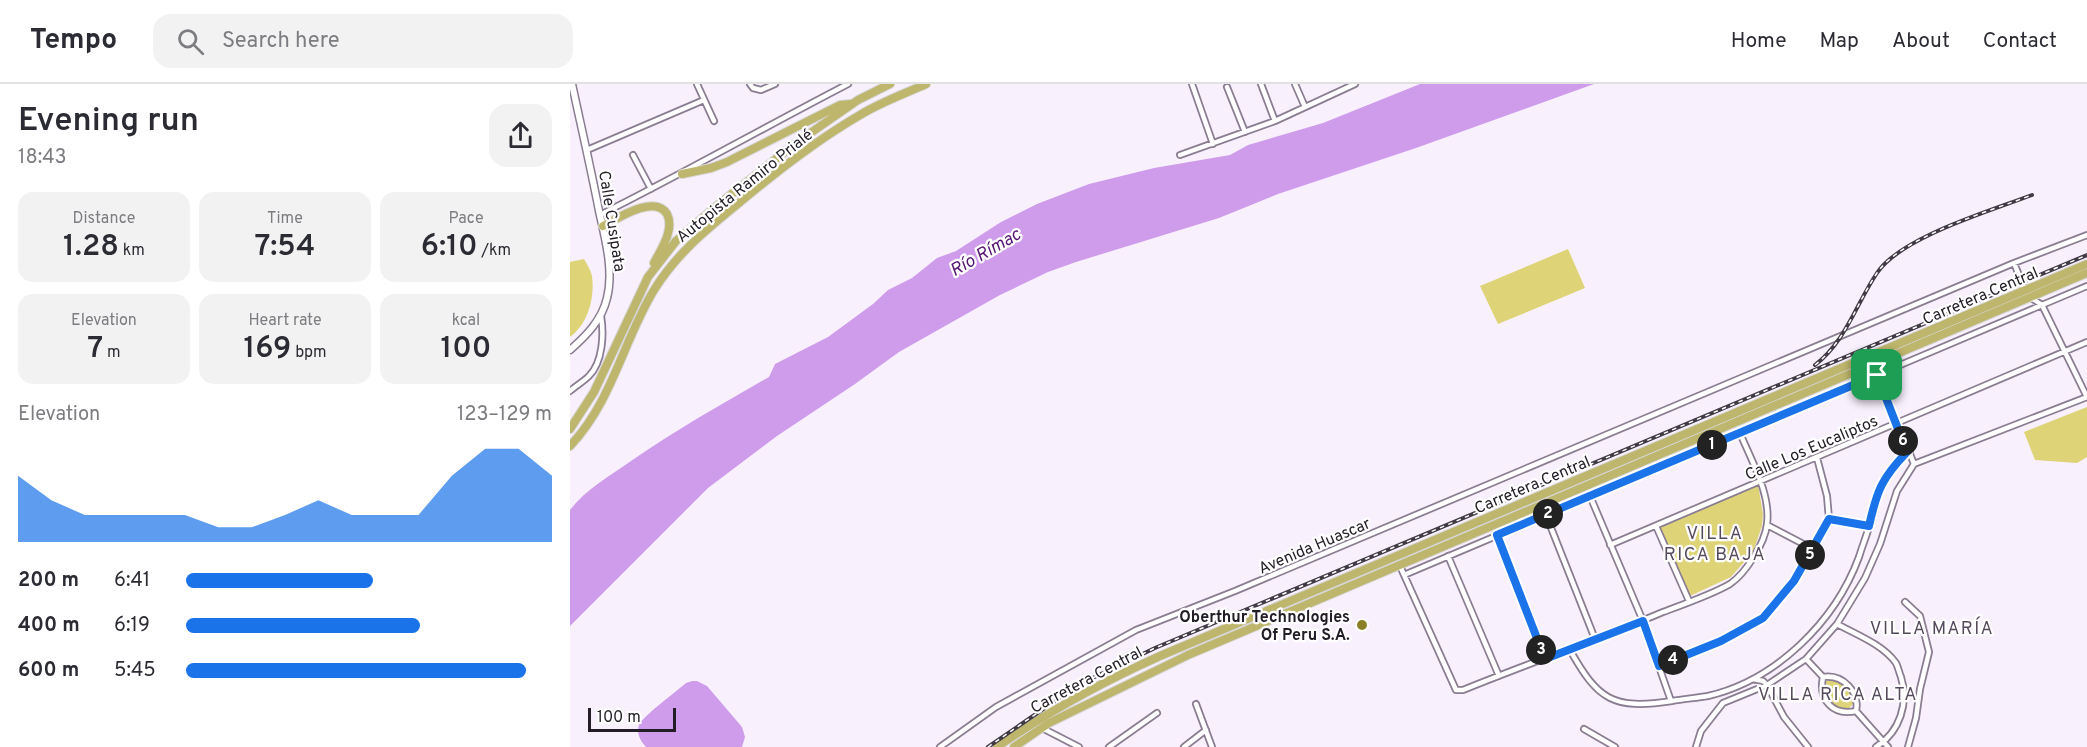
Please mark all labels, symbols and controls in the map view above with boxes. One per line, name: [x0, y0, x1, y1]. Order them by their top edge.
search box: [153, 14, 573, 68]
text: Tempo: [30, 23, 117, 59]
icon: search: [174, 25, 207, 58]
text: Search here: [222, 28, 340, 55]
text: Home: [1731, 28, 1787, 55]
text: Map: [1820, 28, 1859, 55]
text: About: [1892, 28, 1950, 55]
text: Contact: [1983, 28, 2057, 55]
text: Evening run: [18, 101, 199, 143]
button: share: [489, 104, 552, 167]
street label: Autopista Ramiro Prialé: [673, 125, 818, 248]
text: 18:43: [18, 145, 67, 171]
street label: Calle Cusipata: [593, 169, 629, 273]
text: Distance: [73, 209, 135, 229]
text: Time: [267, 209, 303, 229]
text: Pace: [448, 209, 484, 229]
water label: Río Rímac: [946, 224, 1026, 283]
text: 1.28: [63, 229, 119, 266]
text: 7:54: [255, 229, 315, 266]
text: 6:10: [421, 229, 478, 266]
text: km: [119, 241, 145, 261]
text: /km: [478, 241, 511, 261]
street label: Carretera Central: [1920, 263, 2042, 330]
text: Elevation: [71, 311, 137, 331]
text: Heart rate: [248, 311, 322, 331]
text: kcal: [452, 311, 480, 331]
text: 7: [87, 331, 103, 368]
text: 169: [243, 331, 291, 368]
text: 100: [441, 331, 491, 368]
text: m: [103, 343, 121, 363]
text: bpm: [291, 343, 327, 363]
pin: [1851, 349, 1902, 400]
icon: arrive: [1860, 358, 1893, 391]
text: Elevation: [18, 402, 100, 428]
text: 123–129 m: [457, 402, 552, 428]
street label: Calle Los Eucaliptos: [1742, 412, 1881, 486]
pin: 6: [1888, 426, 1918, 456]
pin: 1: [1697, 430, 1727, 460]
text: 6: [1898, 431, 1908, 451]
text: 1: [1709, 435, 1715, 455]
street label: Carretera Central: [1472, 452, 1594, 519]
pin: 2: [1533, 499, 1563, 529]
text: 2: [1543, 504, 1553, 524]
street label: Avenida Huascar: [1256, 514, 1374, 579]
district label: VILLA RICA BAJA: [1664, 523, 1766, 567]
pin: 5: [1795, 540, 1825, 570]
text: 5: [1805, 545, 1815, 565]
text: 200 m: [18, 568, 79, 594]
text: 6:41: [114, 568, 150, 594]
place label: Oberthur Technologies Of Peru S.A.: [1179, 608, 1350, 646]
text: 400 m: [18, 613, 80, 639]
text: 6:19: [114, 613, 150, 639]
district label: VILLA MARÍA: [1870, 616, 1994, 641]
marker: Oberthur Technologies Of Peru S.A.: [1355, 618, 1369, 632]
pin: 3: [1526, 635, 1556, 665]
text: 3: [1536, 640, 1546, 660]
street label: Carretera Central: [1027, 643, 1146, 719]
pin: 4: [1658, 645, 1688, 675]
text: 4: [1668, 650, 1678, 670]
text: 600 m: [18, 658, 79, 684]
text: 5:45: [114, 658, 156, 684]
district label: VILLA RICA ALTA: [1758, 684, 1918, 707]
scale bar: [588, 705, 676, 732]
text: 100 m: [597, 708, 641, 728]

